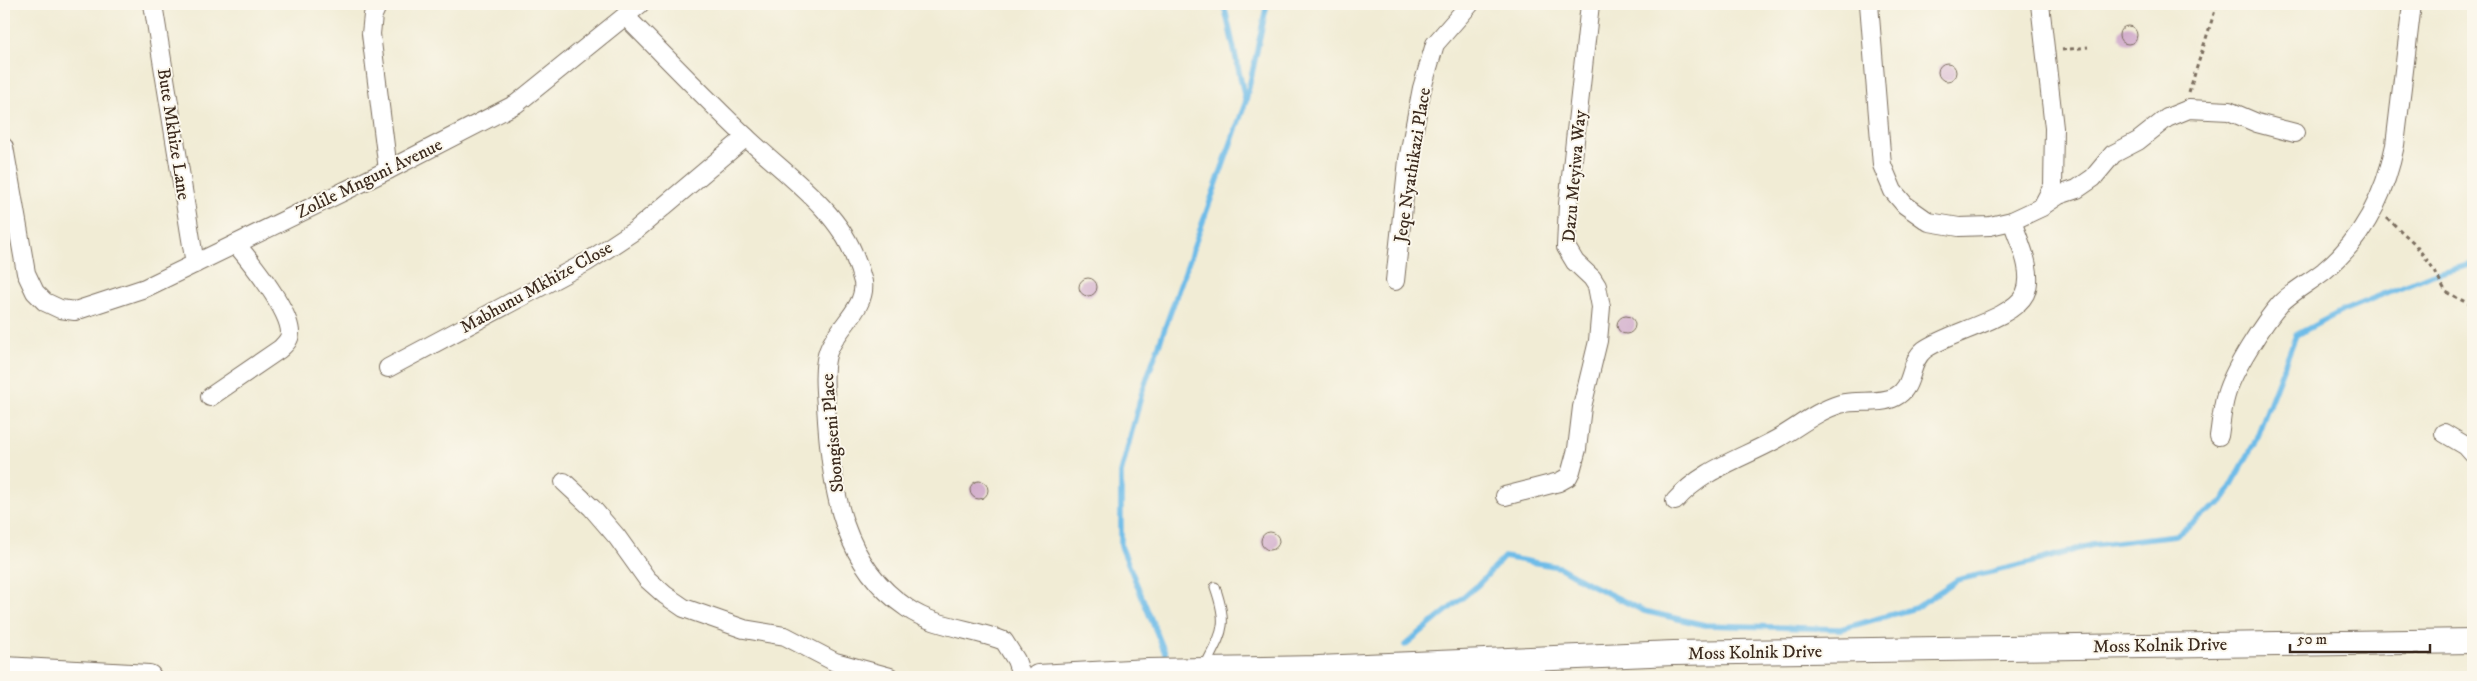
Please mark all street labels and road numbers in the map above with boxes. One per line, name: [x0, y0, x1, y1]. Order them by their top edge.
street label: Bute Mkhize Lane: [152, 67, 194, 202]
street label: Jeqe Nyathikazi Place: [1390, 86, 1436, 246]
street label: Dazu Meyiwa Way: [1558, 109, 1592, 243]
street label: Zolile Mnguni Avenue: [293, 134, 446, 224]
street label: Mabhunu Mkhize Close: [457, 237, 616, 339]
street label: Sbongiseni Place: [817, 372, 849, 493]
street label: Moss Kolnik Drive: [2093, 634, 2227, 658]
street label: Moss Kolnik Drive: [1688, 641, 1822, 665]

